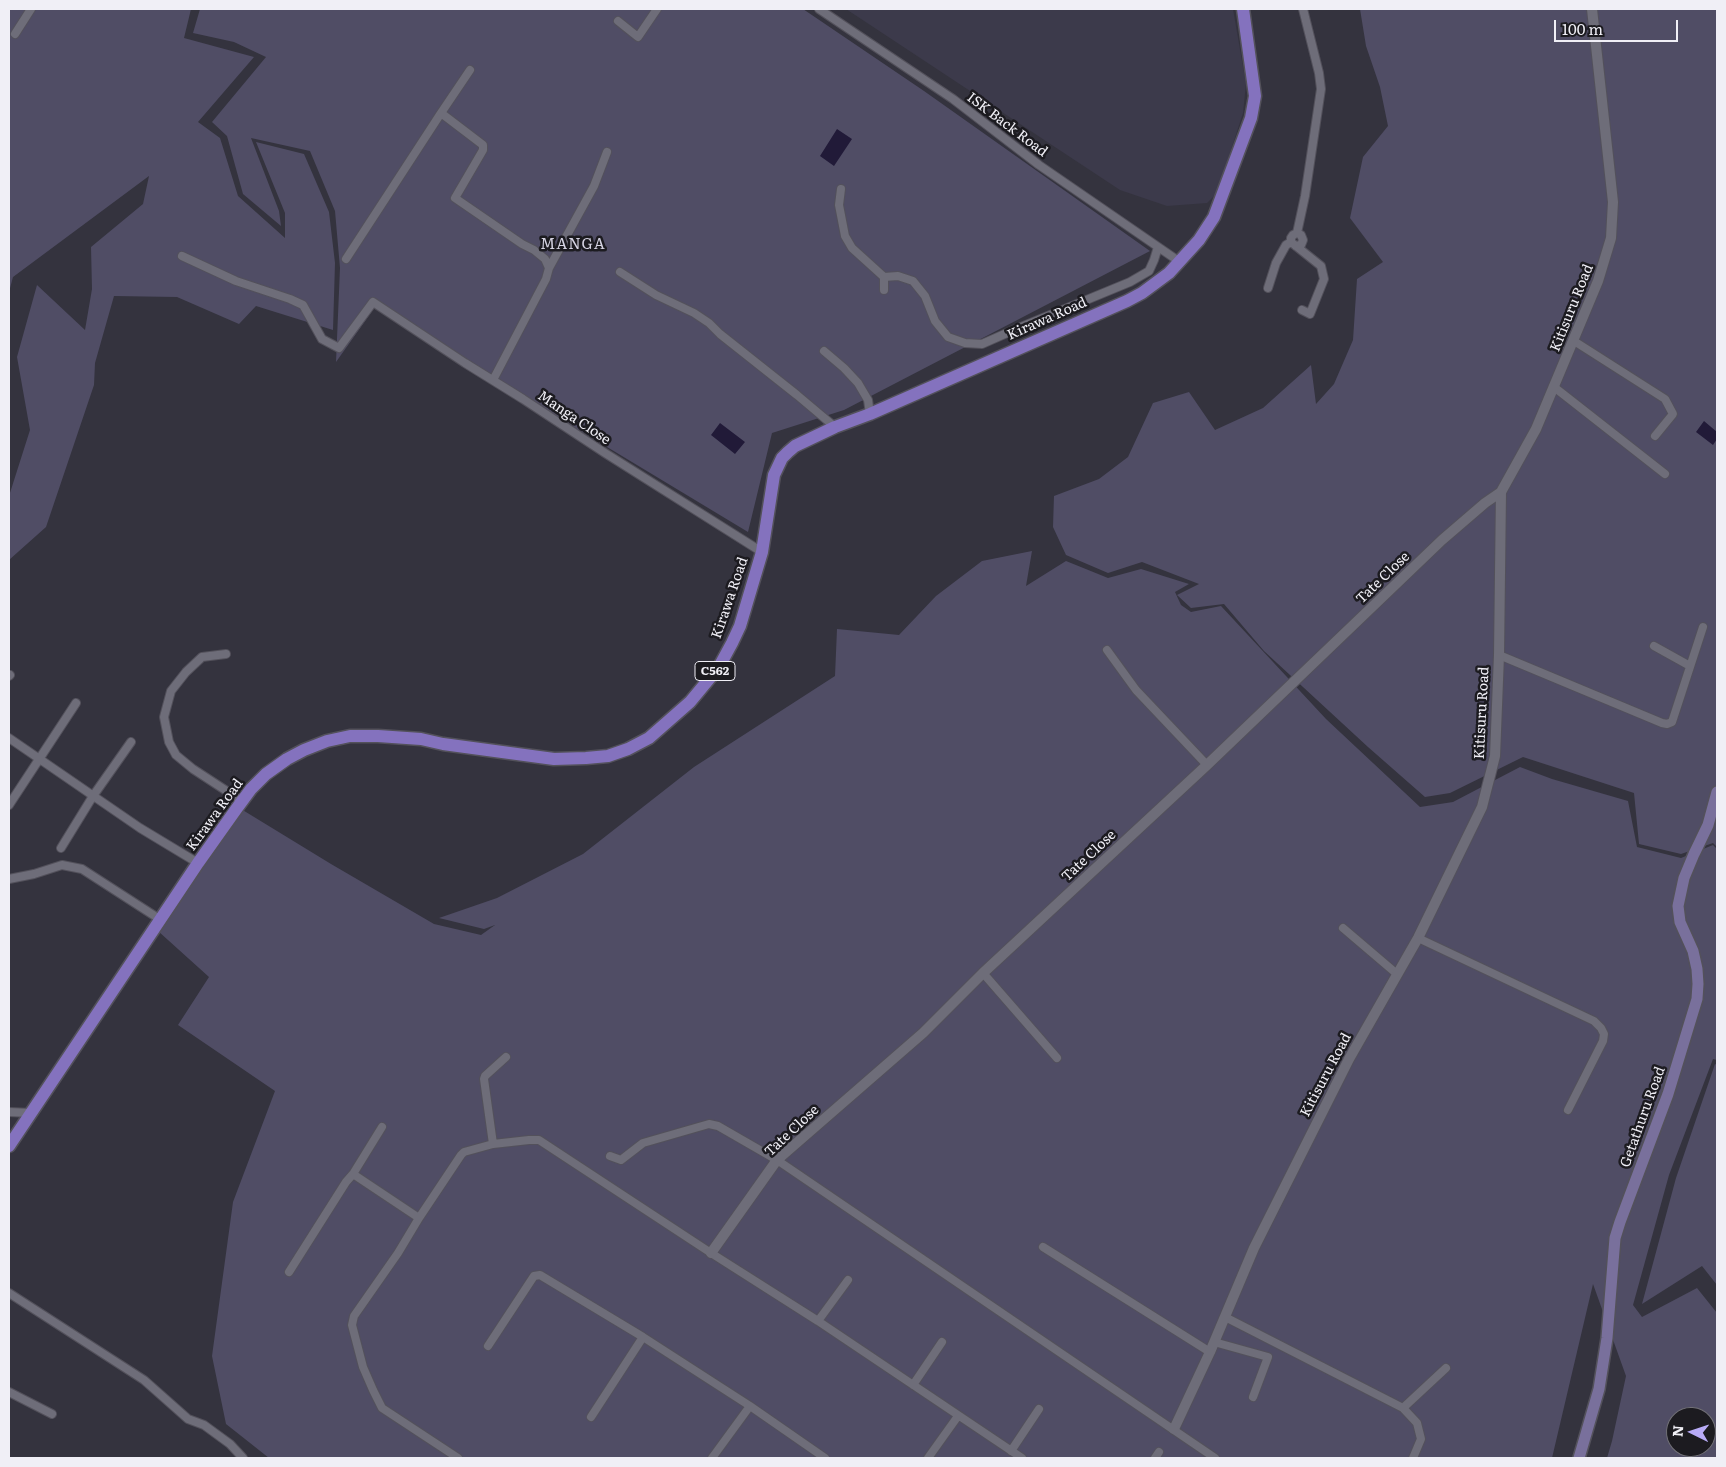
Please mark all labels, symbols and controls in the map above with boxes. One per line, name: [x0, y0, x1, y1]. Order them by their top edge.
scale bar: [1556, 10, 1680, 42]
text: 100 m: [1562, 17, 1603, 40]
street label: ISK Back Road: [963, 89, 1051, 161]
district label: MANGA: [540, 236, 606, 254]
street label: Kitisuru Road: [1547, 262, 1597, 354]
street label: Kirawa Road: [1005, 294, 1089, 344]
street label: Manga Close: [534, 387, 614, 449]
street label: Tate Close: [1353, 548, 1413, 608]
street label: Kirawa Road: [708, 555, 752, 641]
road number: C562: [695, 661, 735, 680]
street label: Kitisuru Road: [1471, 666, 1493, 760]
street label: Kirawa Road: [183, 776, 247, 854]
street label: Tate Close: [1058, 827, 1120, 885]
street label: Kitisuru Road: [1297, 1030, 1355, 1120]
street label: Getathuru Road: [1617, 1064, 1669, 1170]
street label: Tate Close: [761, 1102, 823, 1160]
north arrow: [1666, 1407, 1716, 1457]
text: N: [1667, 1424, 1687, 1438]

